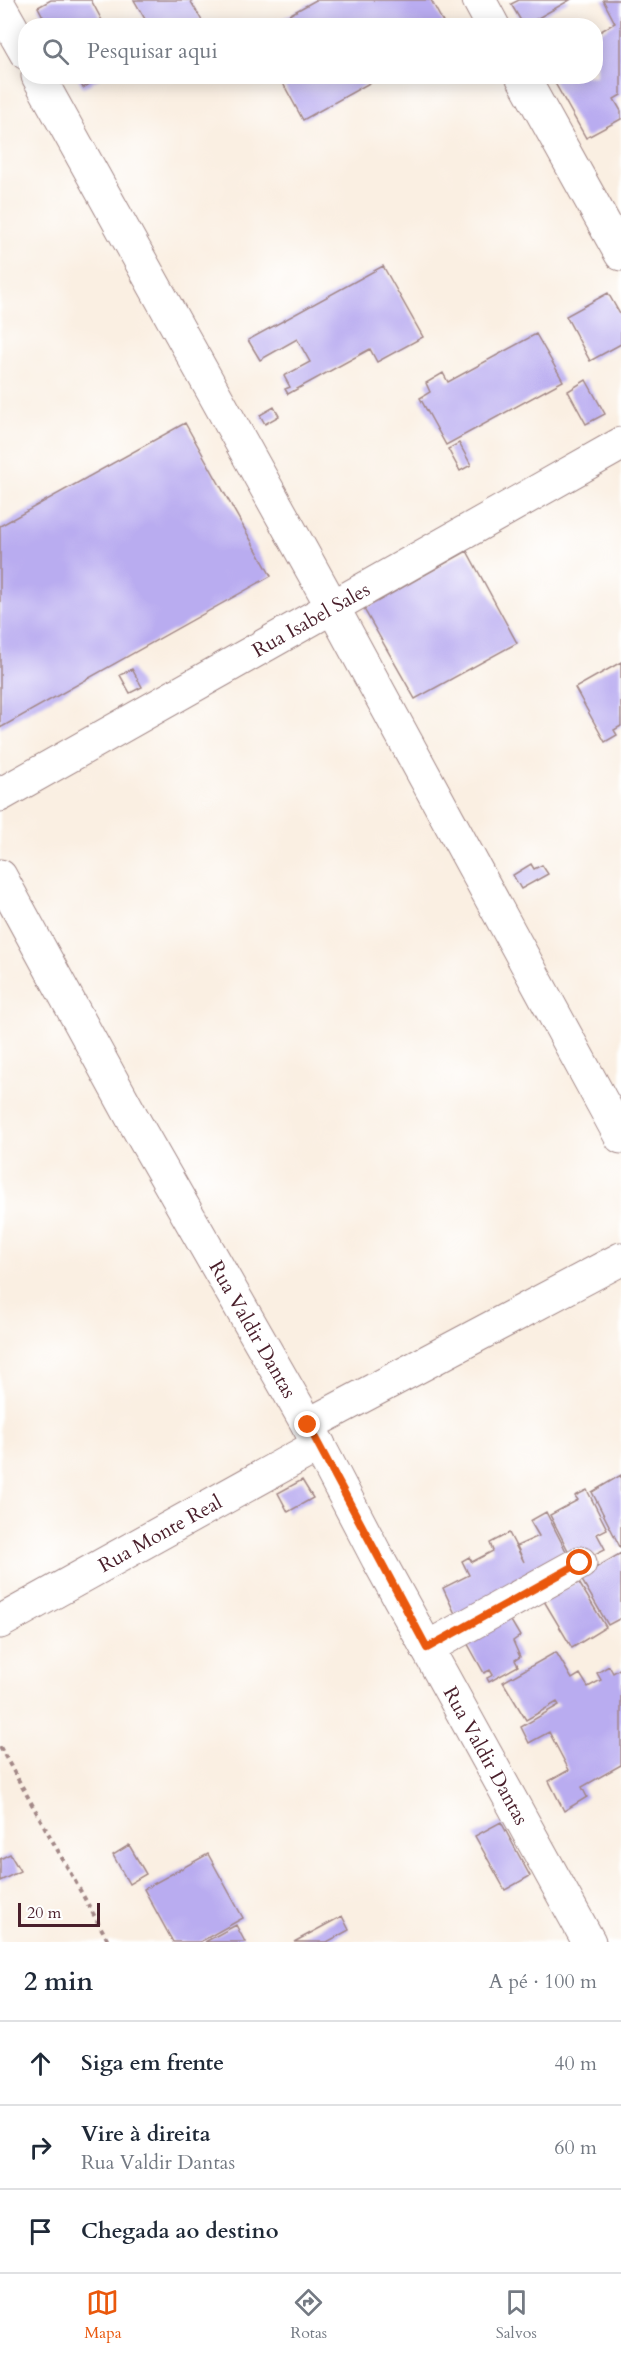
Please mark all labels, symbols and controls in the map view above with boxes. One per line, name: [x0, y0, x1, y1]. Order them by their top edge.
search box: [18, 18, 603, 84]
icon: search: [39, 35, 72, 68]
text: Pesquisar aqui: [87, 36, 218, 66]
street label: Rua Isabel Sales: [247, 575, 374, 663]
street label: Rua Valdir Dantas: [203, 1255, 303, 1403]
route end: [294, 1411, 320, 1437]
street label: Rua Monte Real: [93, 1488, 227, 1578]
route start: [566, 1549, 592, 1575]
street label: Rua Valdir Dantas: [437, 1681, 535, 1830]
scale bar: [18, 1900, 100, 1928]
text: 20 m: [27, 1902, 61, 1924]
text: 2 min: [24, 1964, 93, 1999]
text: A pé · 100 m: [489, 1968, 597, 1995]
icon: ahead: [24, 2047, 57, 2080]
text: Siga em frente: [81, 2048, 224, 2078]
text: 40 m: [554, 2050, 597, 2077]
text: Vire à direita: [81, 2119, 211, 2149]
icon: right: [24, 2131, 57, 2164]
text: 60 m: [554, 2134, 597, 2161]
text: Rua Valdir Dantas: [81, 2149, 235, 2176]
icon: arrive: [24, 2215, 57, 2248]
text: Chegada ao destino: [81, 2216, 279, 2246]
tab: Mapa: [84, 2286, 122, 2344]
tab: Rotas: [290, 2286, 327, 2344]
tab: Salvos: [496, 2286, 537, 2344]

